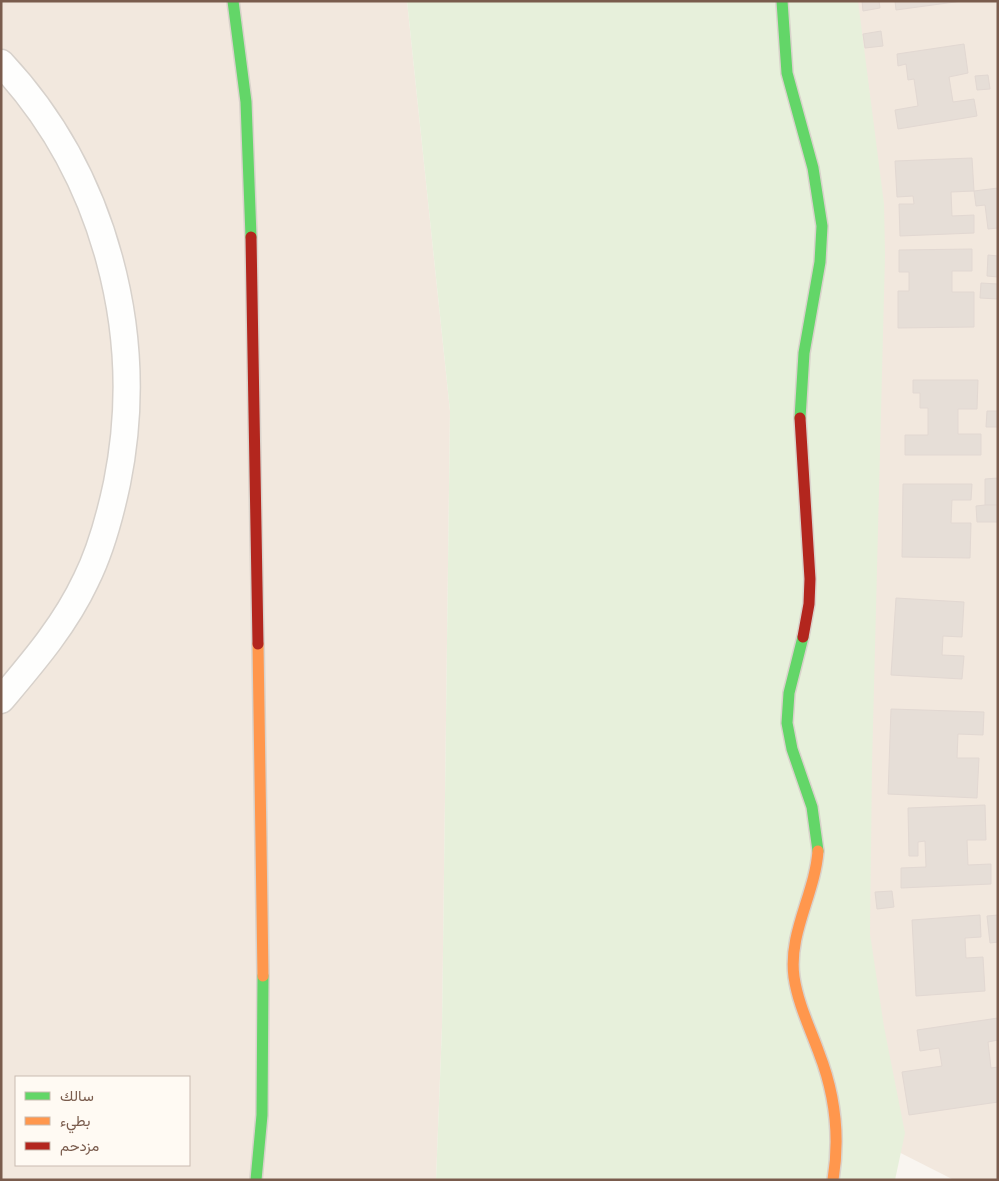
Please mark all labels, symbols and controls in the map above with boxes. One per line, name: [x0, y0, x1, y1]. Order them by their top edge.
legend: [15, 1076, 190, 1166]
text: سالك: [60, 1088, 94, 1107]
text: بطيء: [60, 1113, 90, 1134]
text: مزدحم: [60, 1138, 99, 1157]

